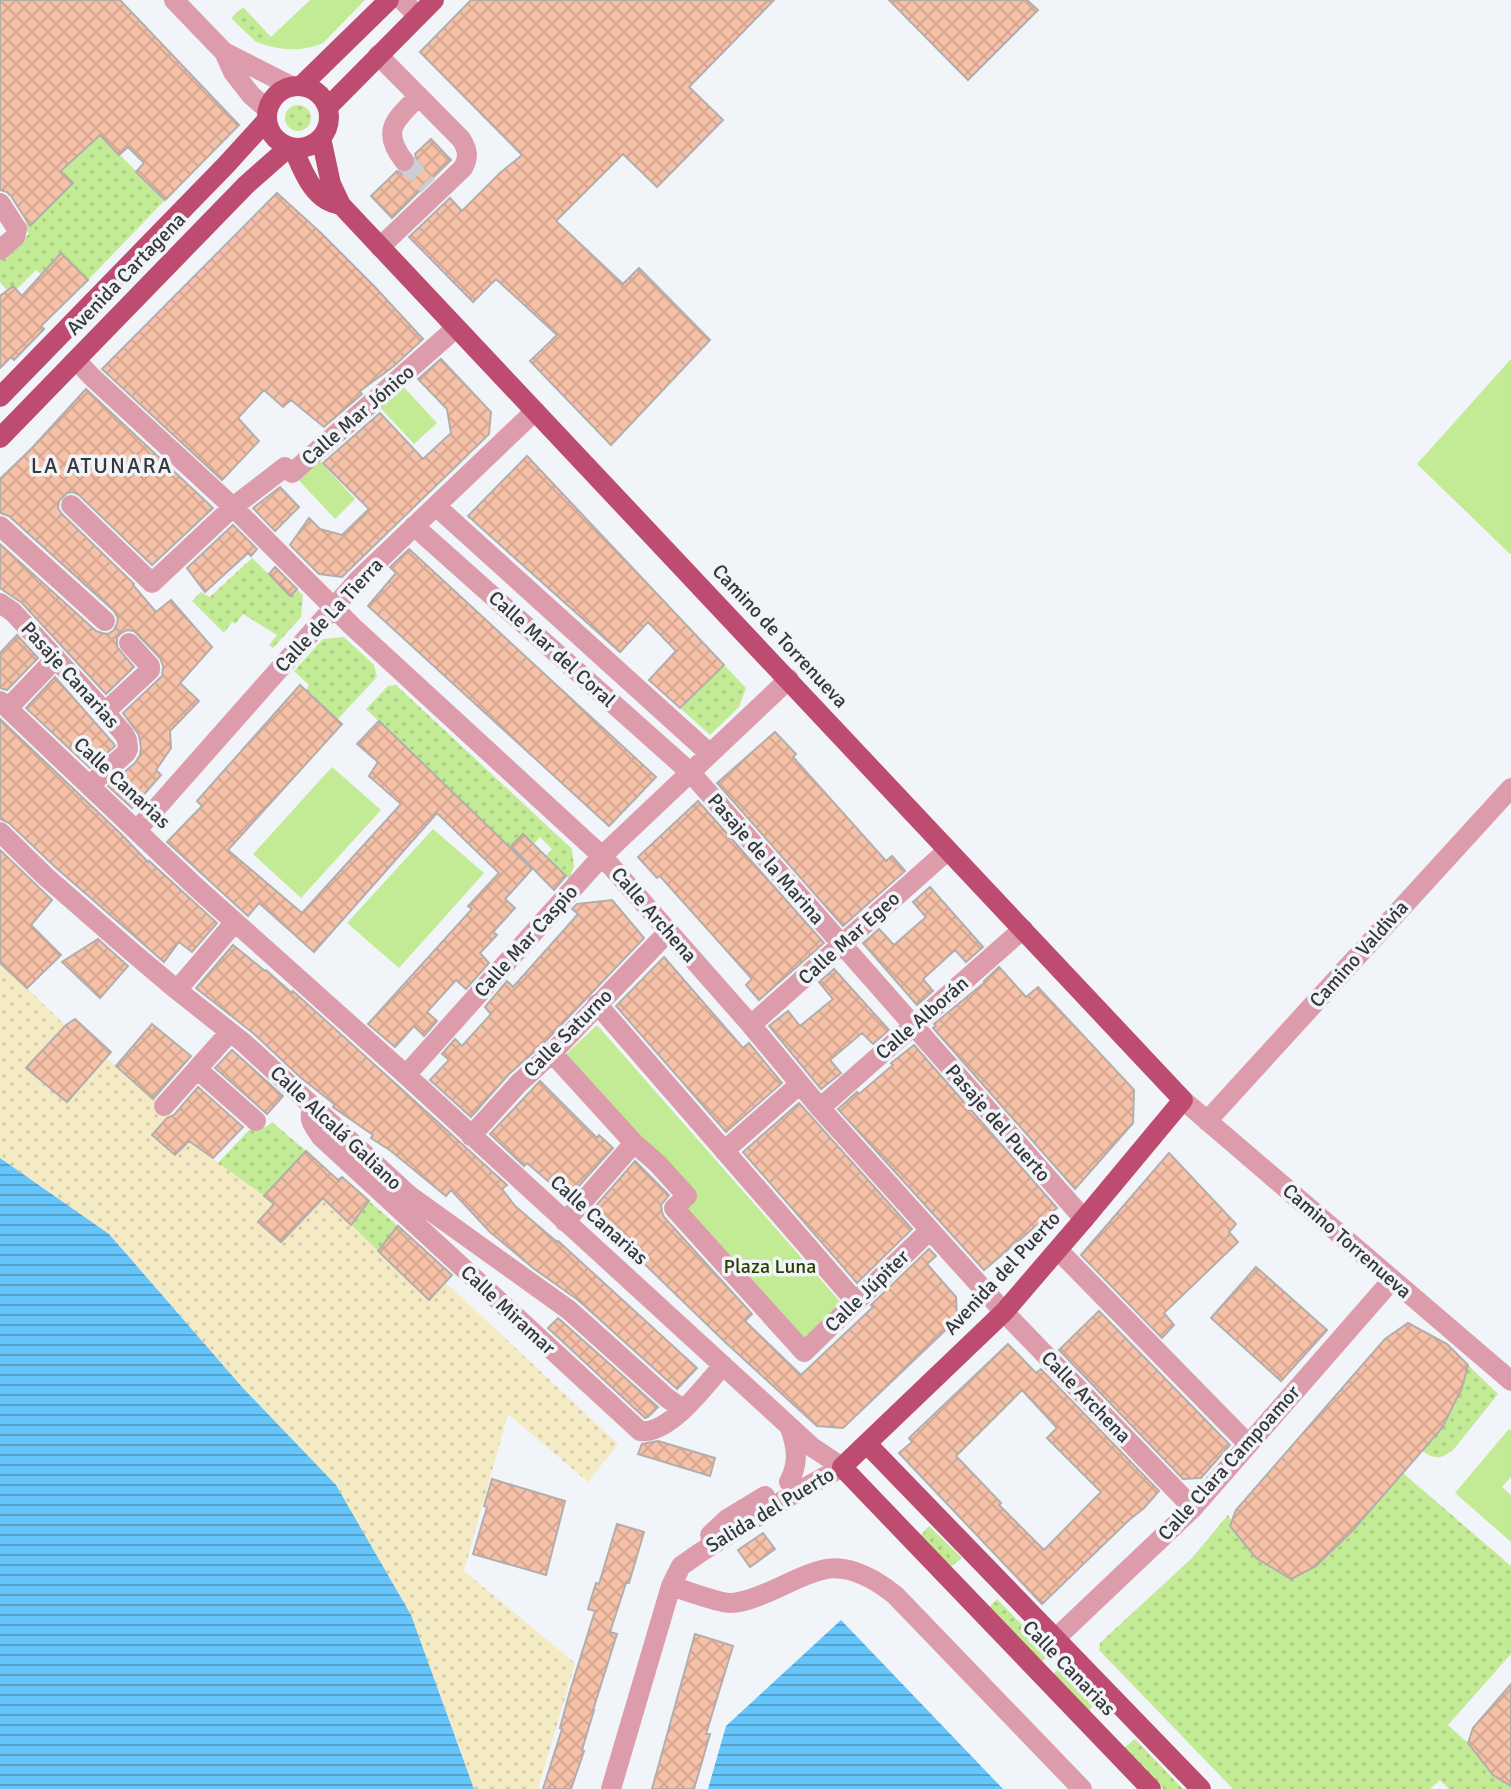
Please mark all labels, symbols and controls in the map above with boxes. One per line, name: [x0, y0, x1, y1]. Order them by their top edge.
street label: Avenida Cartagena: [61, 207, 191, 341]
street label: Calle Mar Jónico: [296, 359, 420, 471]
district label: LA ATUNARA: [31, 452, 173, 479]
street label: Calle de La Tierra: [270, 553, 388, 677]
street label: Camino de Torrenueva: [707, 559, 853, 713]
street label: Calle Mar del Coral: [483, 585, 621, 713]
street label: Pasaje Canarias: [16, 616, 125, 734]
street label: Calle Canarias: [69, 732, 176, 834]
street label: Pasaje de la Marina: [702, 788, 830, 930]
street label: Calle Archena: [606, 862, 702, 968]
street label: Calle Mar Caspio: [469, 879, 583, 1003]
street label: Calle Mar Egeo: [793, 886, 905, 990]
street label: Camino Valdivia: [1304, 895, 1414, 1013]
street label: Calle Alborán: [870, 971, 974, 1065]
street label: Calle Saturno: [518, 983, 618, 1083]
street label: Pasaje del Puerto: [940, 1059, 1056, 1187]
street label: Calle Alcalá Galiano: [265, 1060, 407, 1196]
street label: Calle Canarias: [545, 1170, 653, 1271]
street label: Camino Torrenueva: [1277, 1178, 1417, 1304]
street label: Avenida del Puerto: [938, 1206, 1066, 1340]
street label: Calle Júpiter: [820, 1244, 915, 1337]
park label: Plaza Luna: [724, 1254, 816, 1279]
street label: Calle Miramar: [456, 1260, 561, 1361]
street label: Calle Archena: [1036, 1346, 1136, 1448]
street label: Calle Clara Campoamor: [1153, 1380, 1306, 1546]
street label: Salida del Puerto: [701, 1462, 839, 1558]
street label: Calle Canarias: [1017, 1615, 1121, 1721]

